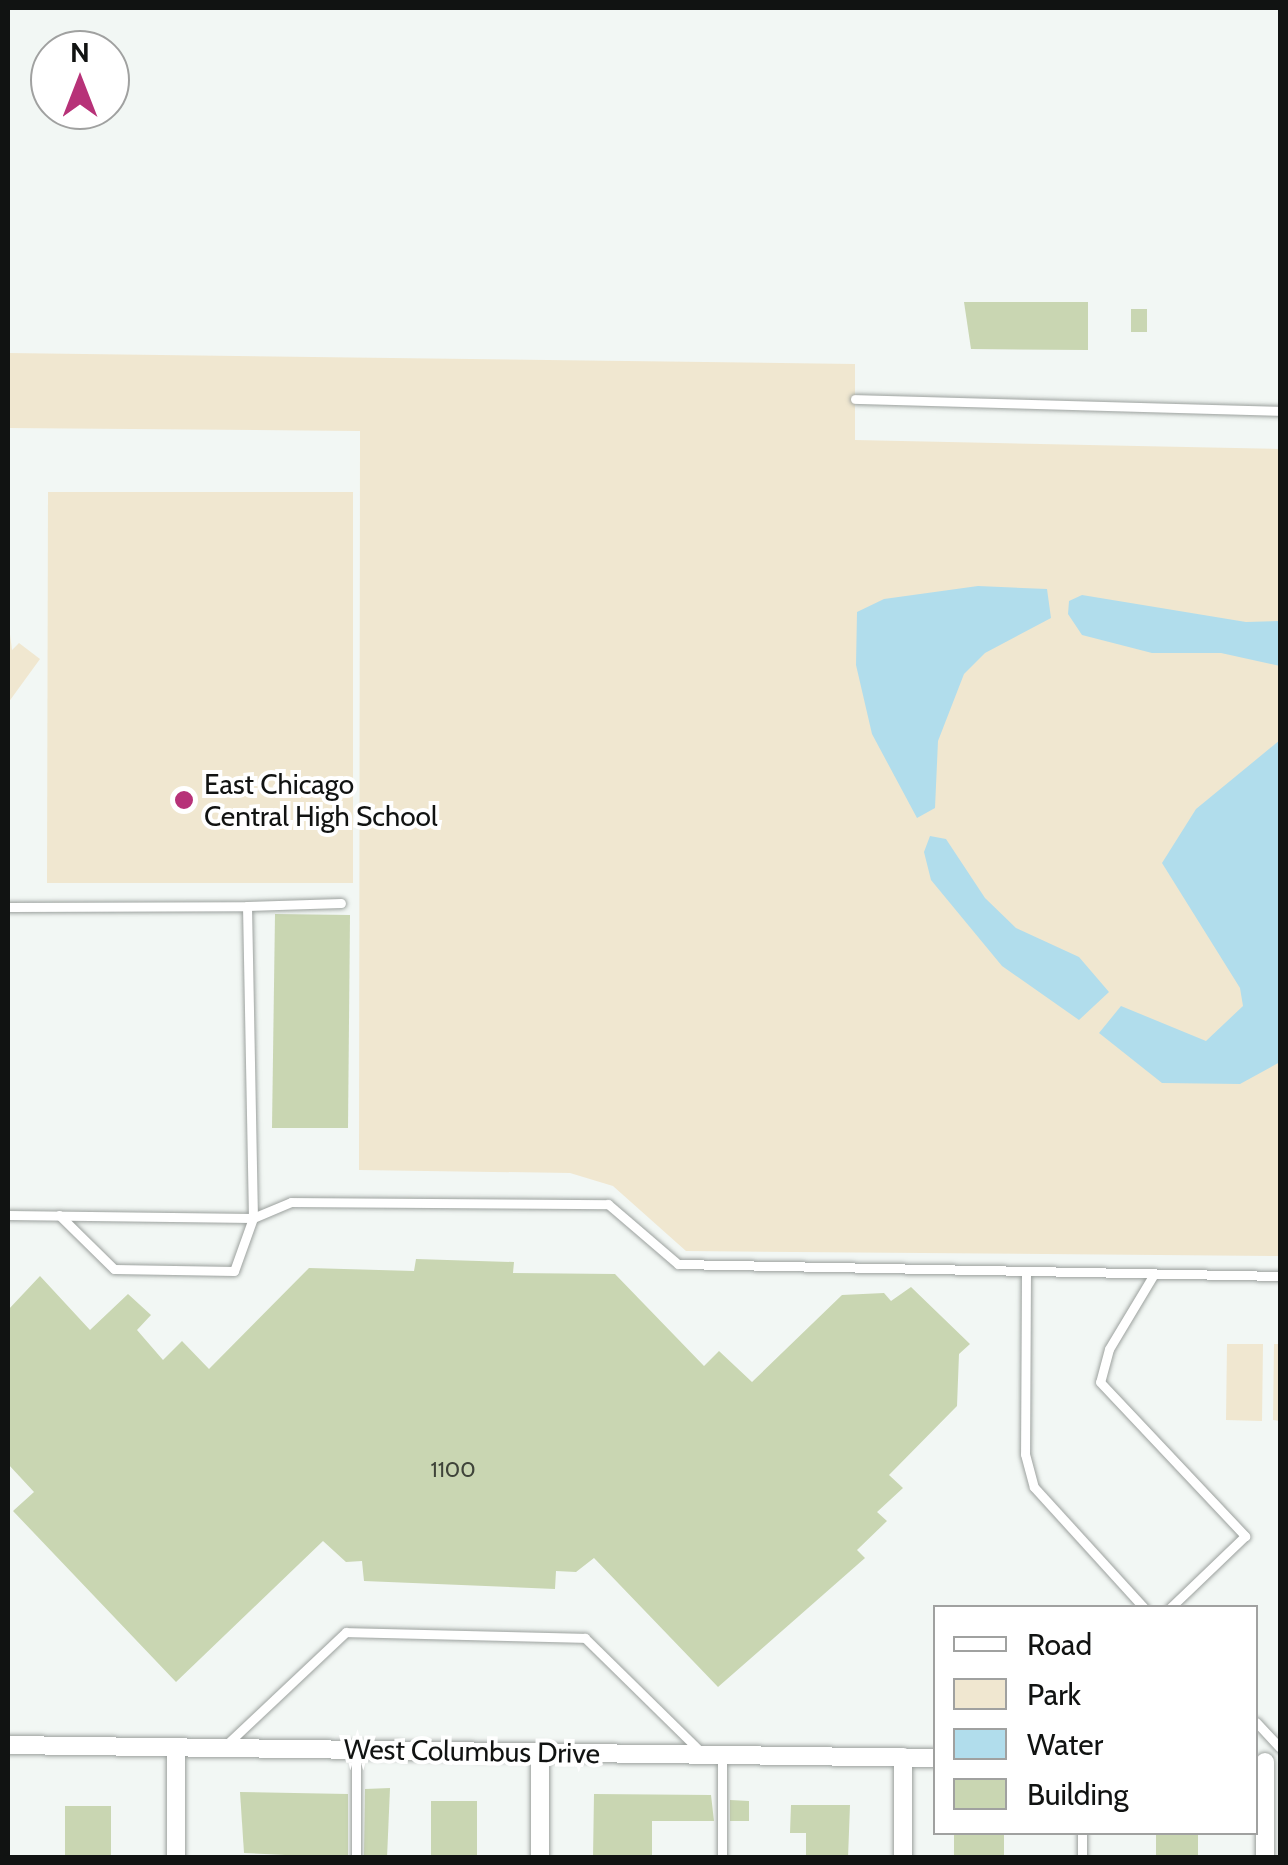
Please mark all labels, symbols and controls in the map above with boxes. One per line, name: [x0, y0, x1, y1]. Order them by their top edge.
north arrow: [30, 30, 130, 130]
text: N: [70, 35, 90, 69]
place label: East Chicago Central High School: [204, 767, 438, 833]
marker: East Chicago Central High School: [173, 789, 195, 811]
house number: 1100: [430, 1457, 476, 1483]
legend: [933, 1605, 1258, 1835]
text: Road: [1027, 1626, 1092, 1663]
text: Park: [1027, 1676, 1081, 1713]
text: Water: [1027, 1726, 1103, 1763]
street label: West Columbus Drive: [344, 1732, 600, 1770]
text: Building: [1027, 1776, 1129, 1813]

